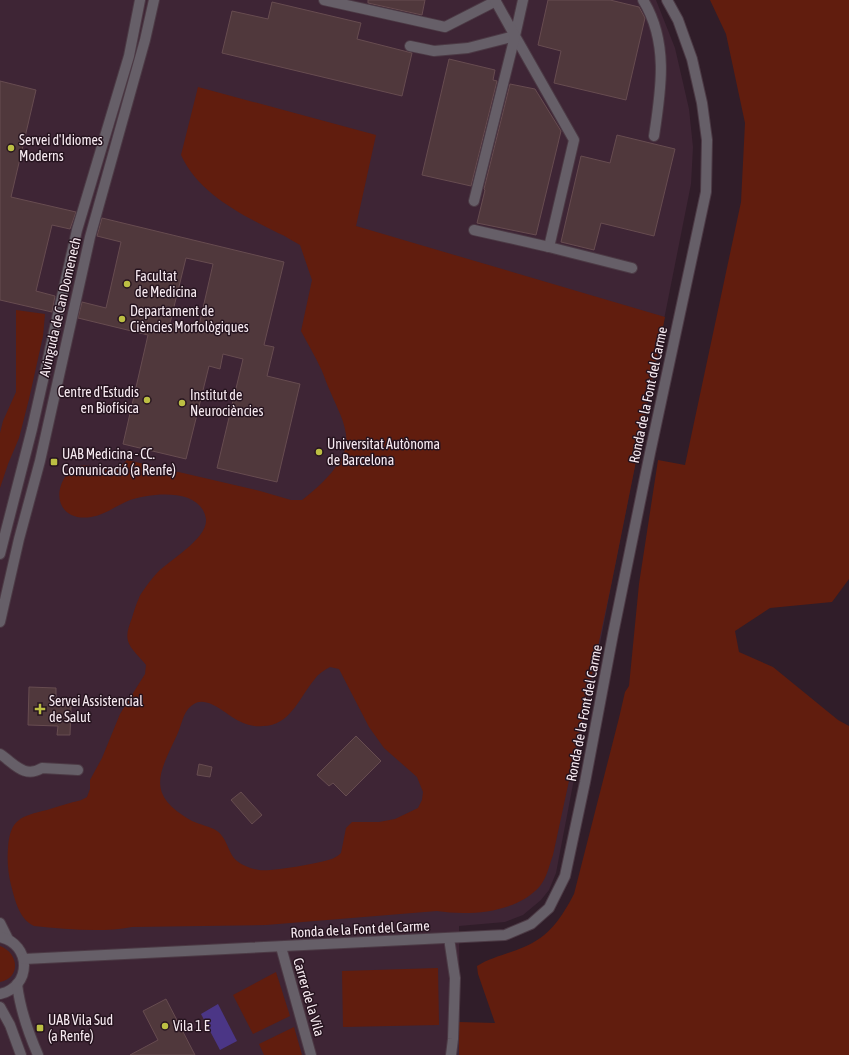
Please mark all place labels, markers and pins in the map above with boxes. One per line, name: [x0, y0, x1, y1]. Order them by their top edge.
place label: Servei d'Idiomes Moderns: [19, 132, 103, 164]
marker: Servei d'Idiomes Moderns: [6, 143, 16, 153]
place label: Facultat de Medicina: [135, 268, 197, 300]
marker: Facultat de Medicina: [122, 279, 132, 289]
place label: Departament de Ciències Morfològiques: [130, 303, 249, 335]
marker: Departament de Ciències Morfològiques: [117, 314, 127, 324]
place label: Centre d'Estudis en Biofísica: [58, 384, 139, 416]
place label: Institut de Neurociències: [190, 387, 263, 419]
marker: Centre d'Estudis en Biofísica: [142, 395, 152, 405]
marker: Institut de Neurociències: [177, 398, 187, 408]
place label: Universitat Autònoma de Barcelona: [327, 436, 440, 468]
place label: UAB Medicina - CC. Comunicació (a Renfe): [62, 446, 176, 478]
marker: Universitat Autònoma de Barcelona: [314, 447, 324, 457]
marker: UAB Medicina - CC. Comunicació (a Renfe): [49, 457, 59, 467]
place label: Servei Assistencial de Salut: [49, 693, 143, 725]
marker: Servei Assistencial de Salut: [34, 703, 46, 715]
place label: UAB Vila Sud (a Renfe): [48, 1012, 113, 1044]
place label: Vila 1 E: [173, 1018, 210, 1034]
marker: Vila 1 E: [160, 1021, 170, 1031]
marker: UAB Vila Sud (a Renfe): [35, 1023, 45, 1033]

